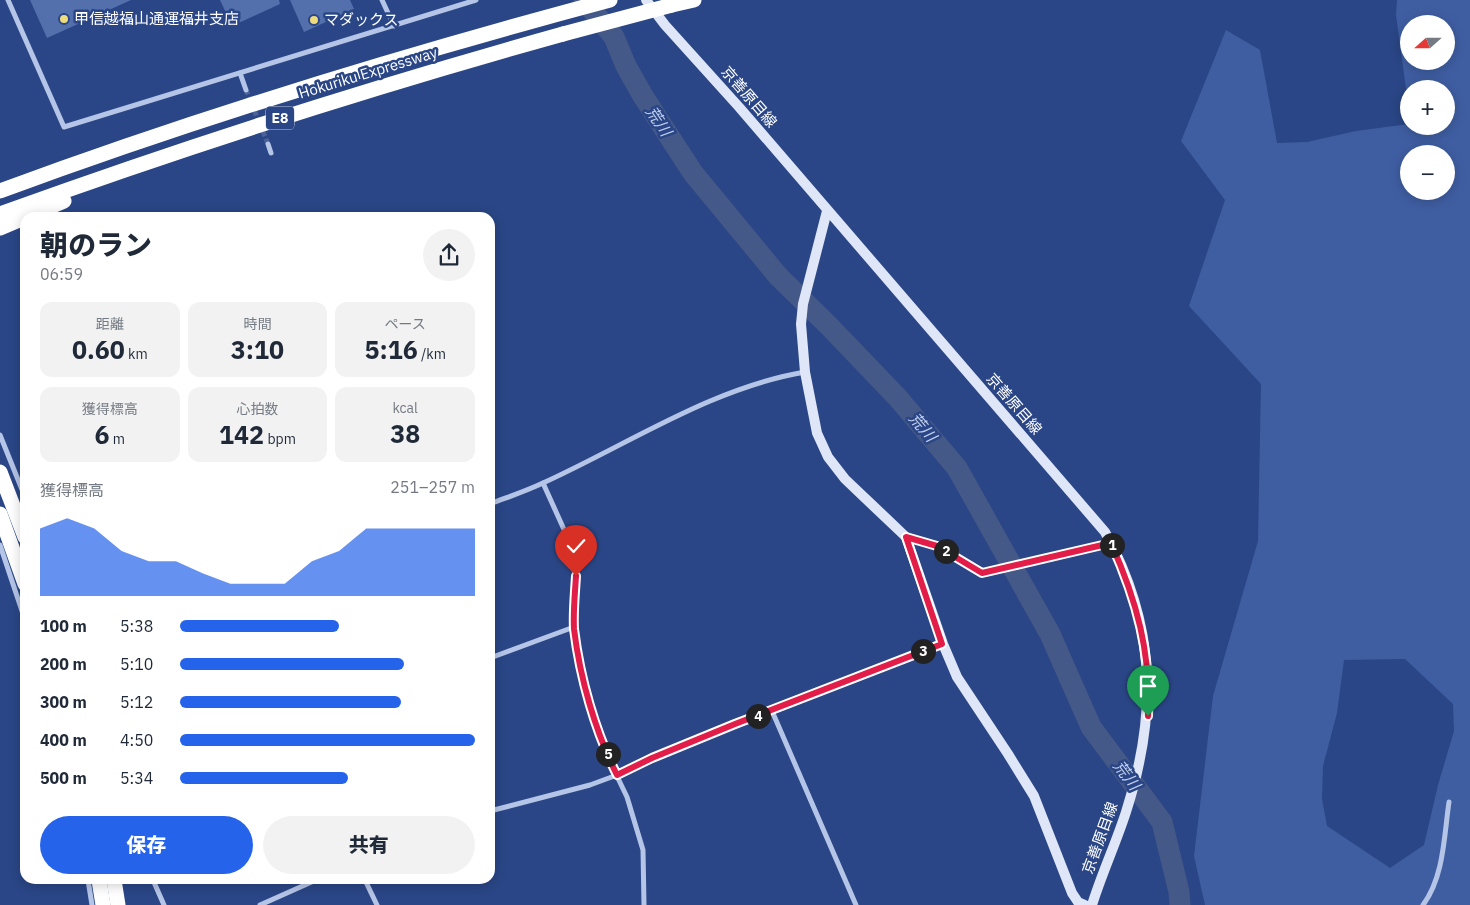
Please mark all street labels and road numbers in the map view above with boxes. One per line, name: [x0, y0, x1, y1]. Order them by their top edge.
street label: Hokuriku Expressway: [296, 42, 440, 103]
street label: 京善原目線: [718, 62, 781, 131]
road number: E8: [266, 106, 294, 130]
street label: 京善原目線: [983, 369, 1046, 438]
street label: 京善原目線: [1078, 799, 1121, 876]

